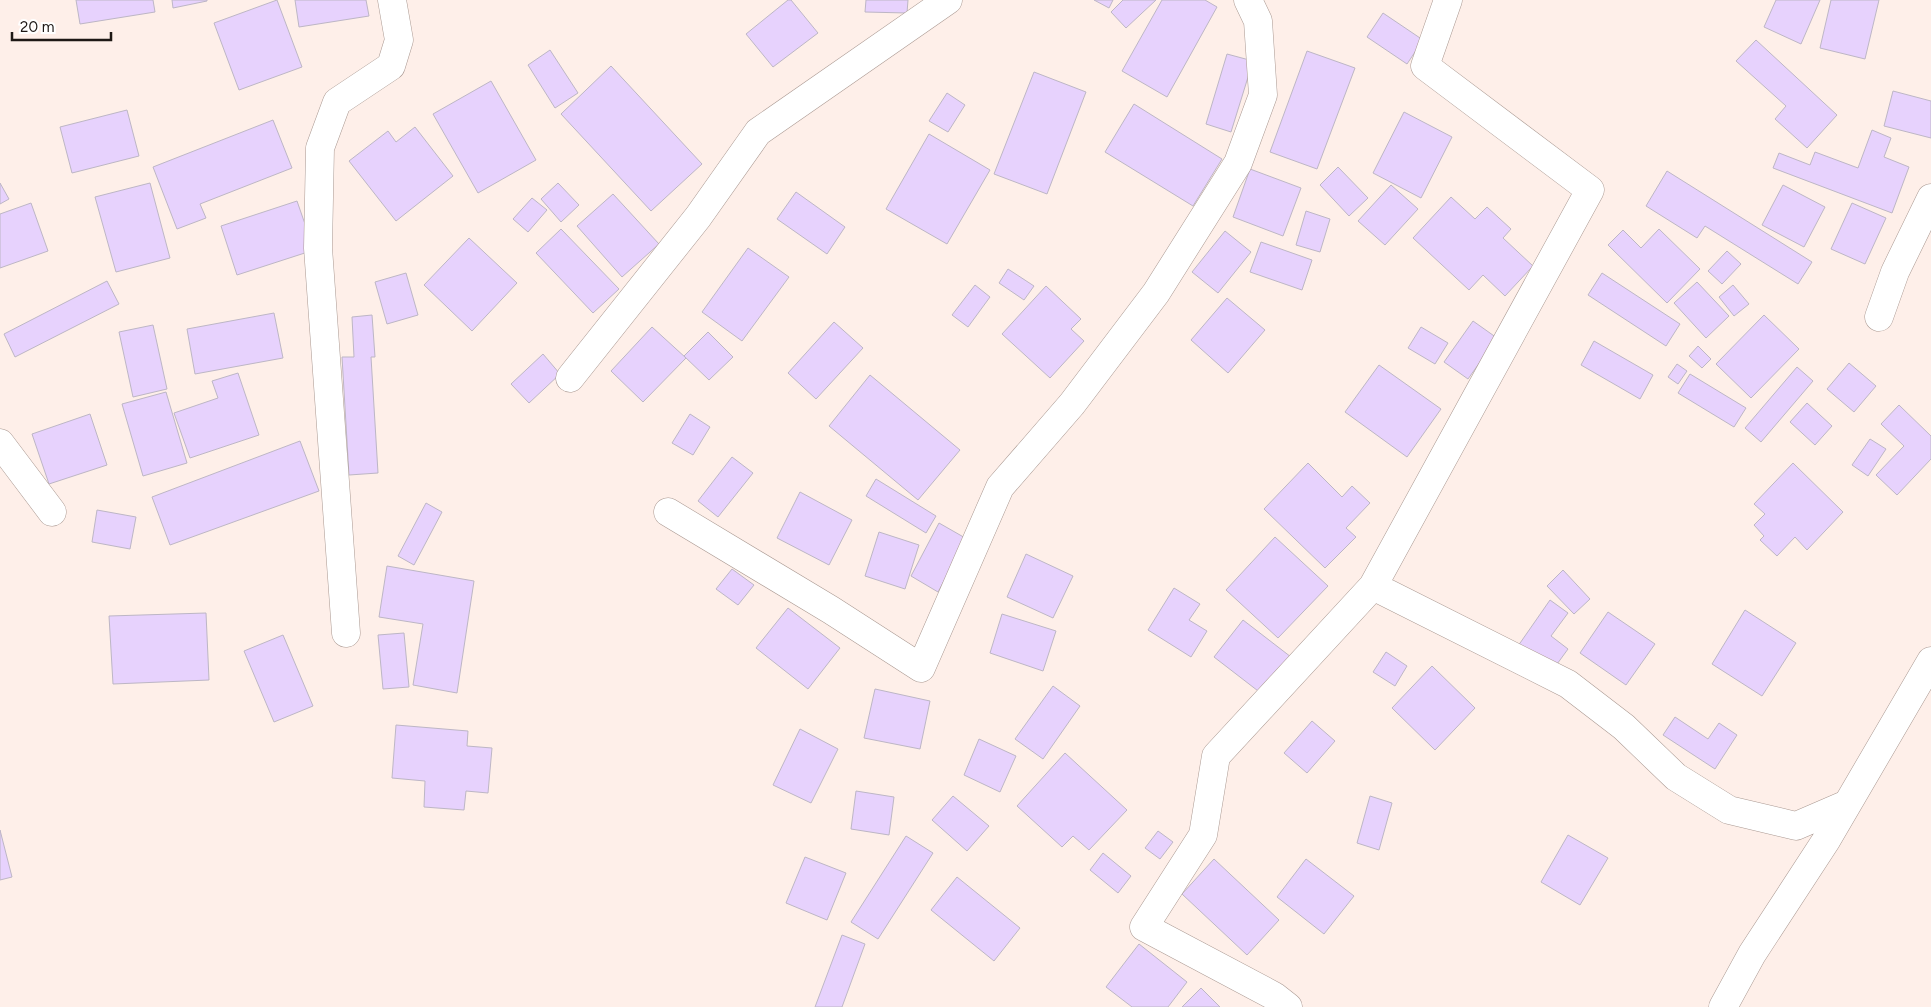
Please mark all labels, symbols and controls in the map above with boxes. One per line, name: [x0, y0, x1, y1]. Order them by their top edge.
scale bar: [12, 10, 111, 42]
text: 20 m: [20, 18, 54, 36]

